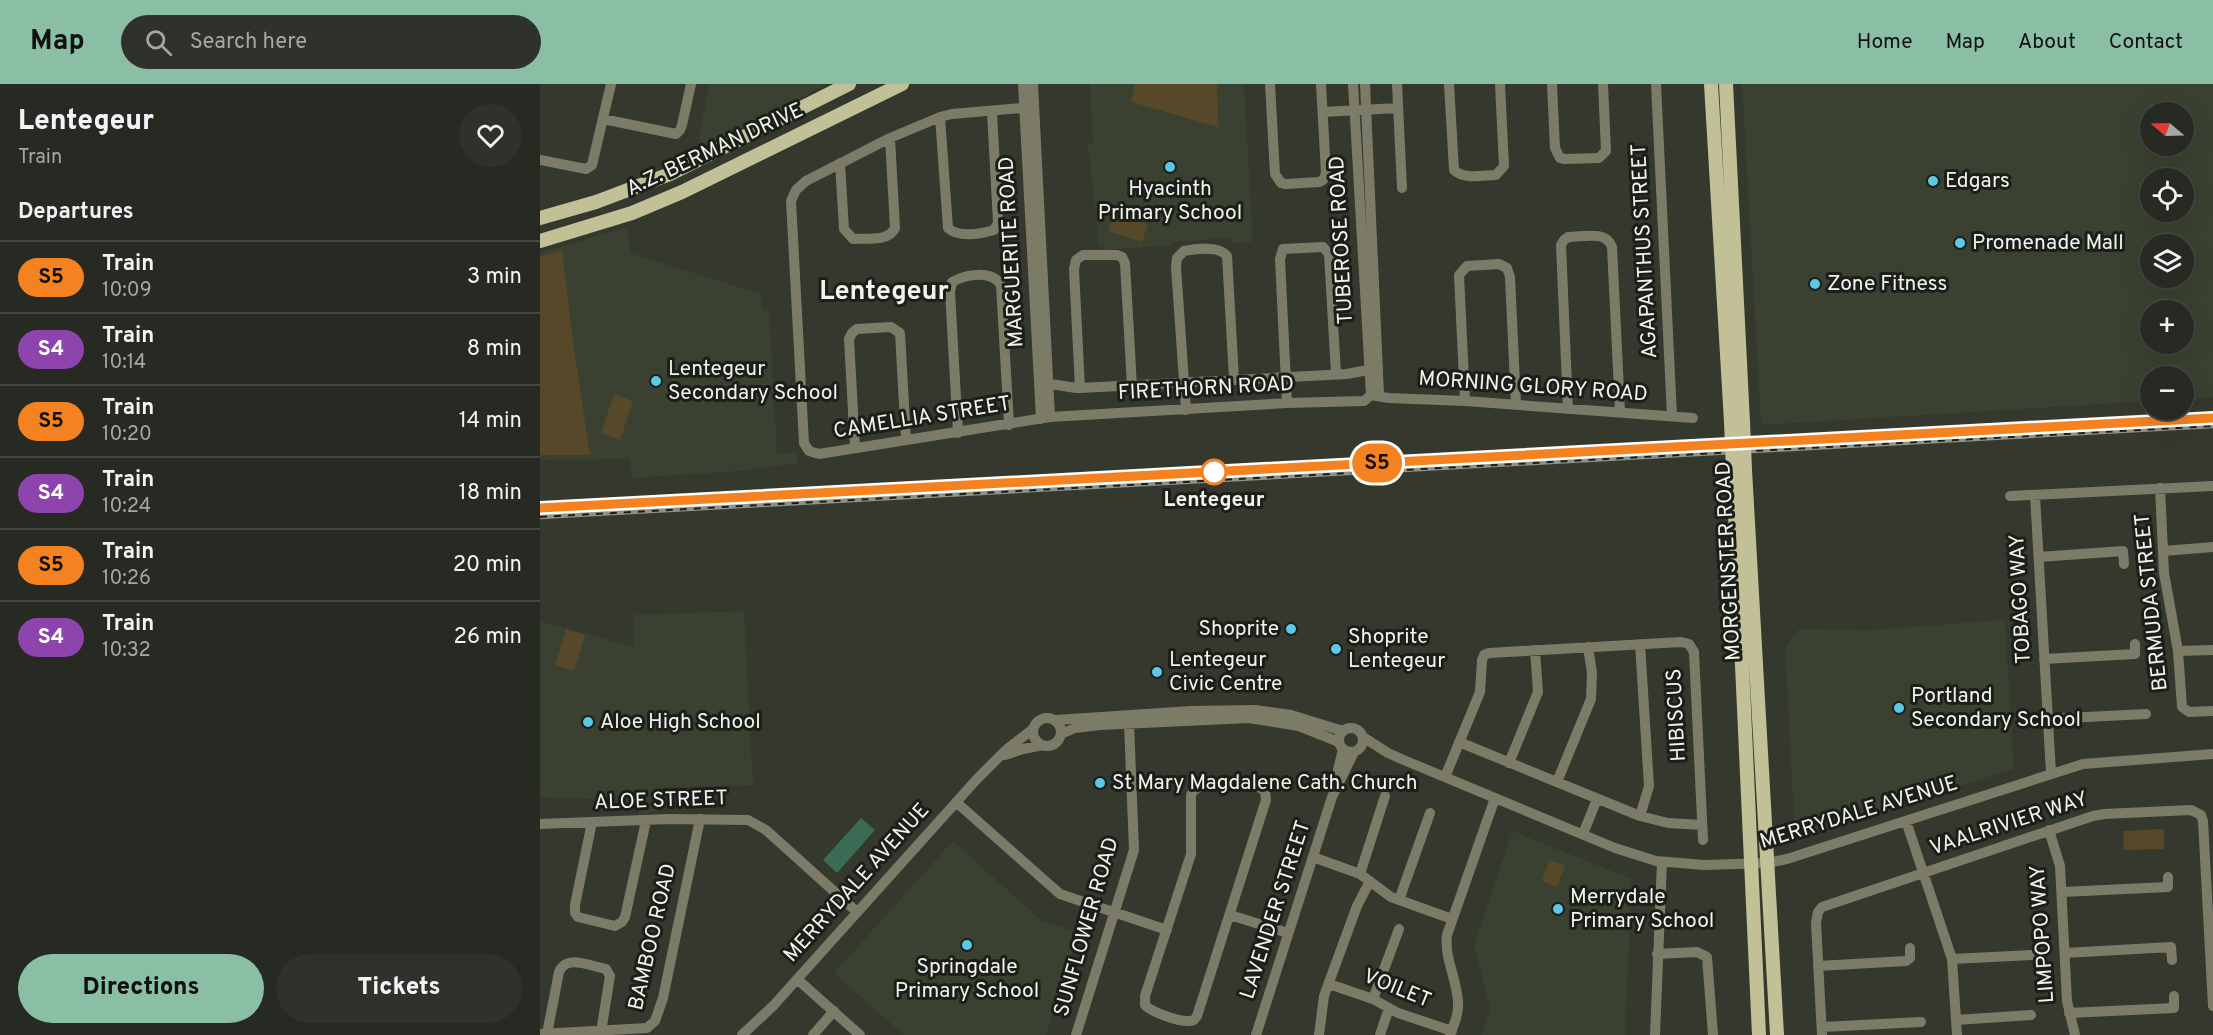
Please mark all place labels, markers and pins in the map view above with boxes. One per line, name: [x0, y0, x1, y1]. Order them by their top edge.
marker: Hyacinth Primary School: [1163, 160, 1177, 174]
place label: Edgars: [1945, 168, 2010, 195]
marker: Edgars: [1926, 174, 1940, 188]
place label: Hyacinth Primary School: [1098, 176, 1242, 227]
place label: Promenade Mall: [1972, 230, 2124, 257]
marker: Promenade Mall: [1953, 236, 1967, 250]
place label: Zone Fitness: [1827, 271, 1947, 298]
marker: Zone Fitness: [1808, 277, 1822, 291]
place label: Lentegeur Secondary School: [668, 356, 838, 407]
marker: Lentegeur Secondary School: [649, 374, 663, 388]
marker: Lentegeur: [1201, 459, 1227, 485]
place label: Lentegeur: [1164, 487, 1265, 514]
place label: Shoprite: [1198, 616, 1279, 643]
marker: Shoprite: [1284, 622, 1298, 636]
place label: Shoprite Lentegeur: [1348, 624, 1445, 675]
marker: Shoprite Lentegeur: [1329, 642, 1343, 656]
place label: Lentegeur Civic Centre: [1169, 647, 1282, 698]
marker: Lentegeur Civic Centre: [1150, 665, 1164, 679]
place label: Portland Secondary School: [1911, 683, 2081, 734]
marker: Portland Secondary School: [1892, 701, 1906, 715]
place label: Aloe High School: [600, 709, 761, 736]
marker: Aloe High School: [581, 715, 595, 729]
place label: St Mary Magdalene Cath. Church: [1112, 770, 1418, 797]
marker: St Mary Magdalene Cath. Church: [1093, 776, 1107, 790]
place label: Merrydale Primary School: [1570, 884, 1714, 935]
marker: Merrydale Primary School: [1551, 902, 1565, 916]
marker: Springdale Primary School: [960, 938, 974, 952]
place label: Springdale Primary School: [895, 954, 1039, 1005]

